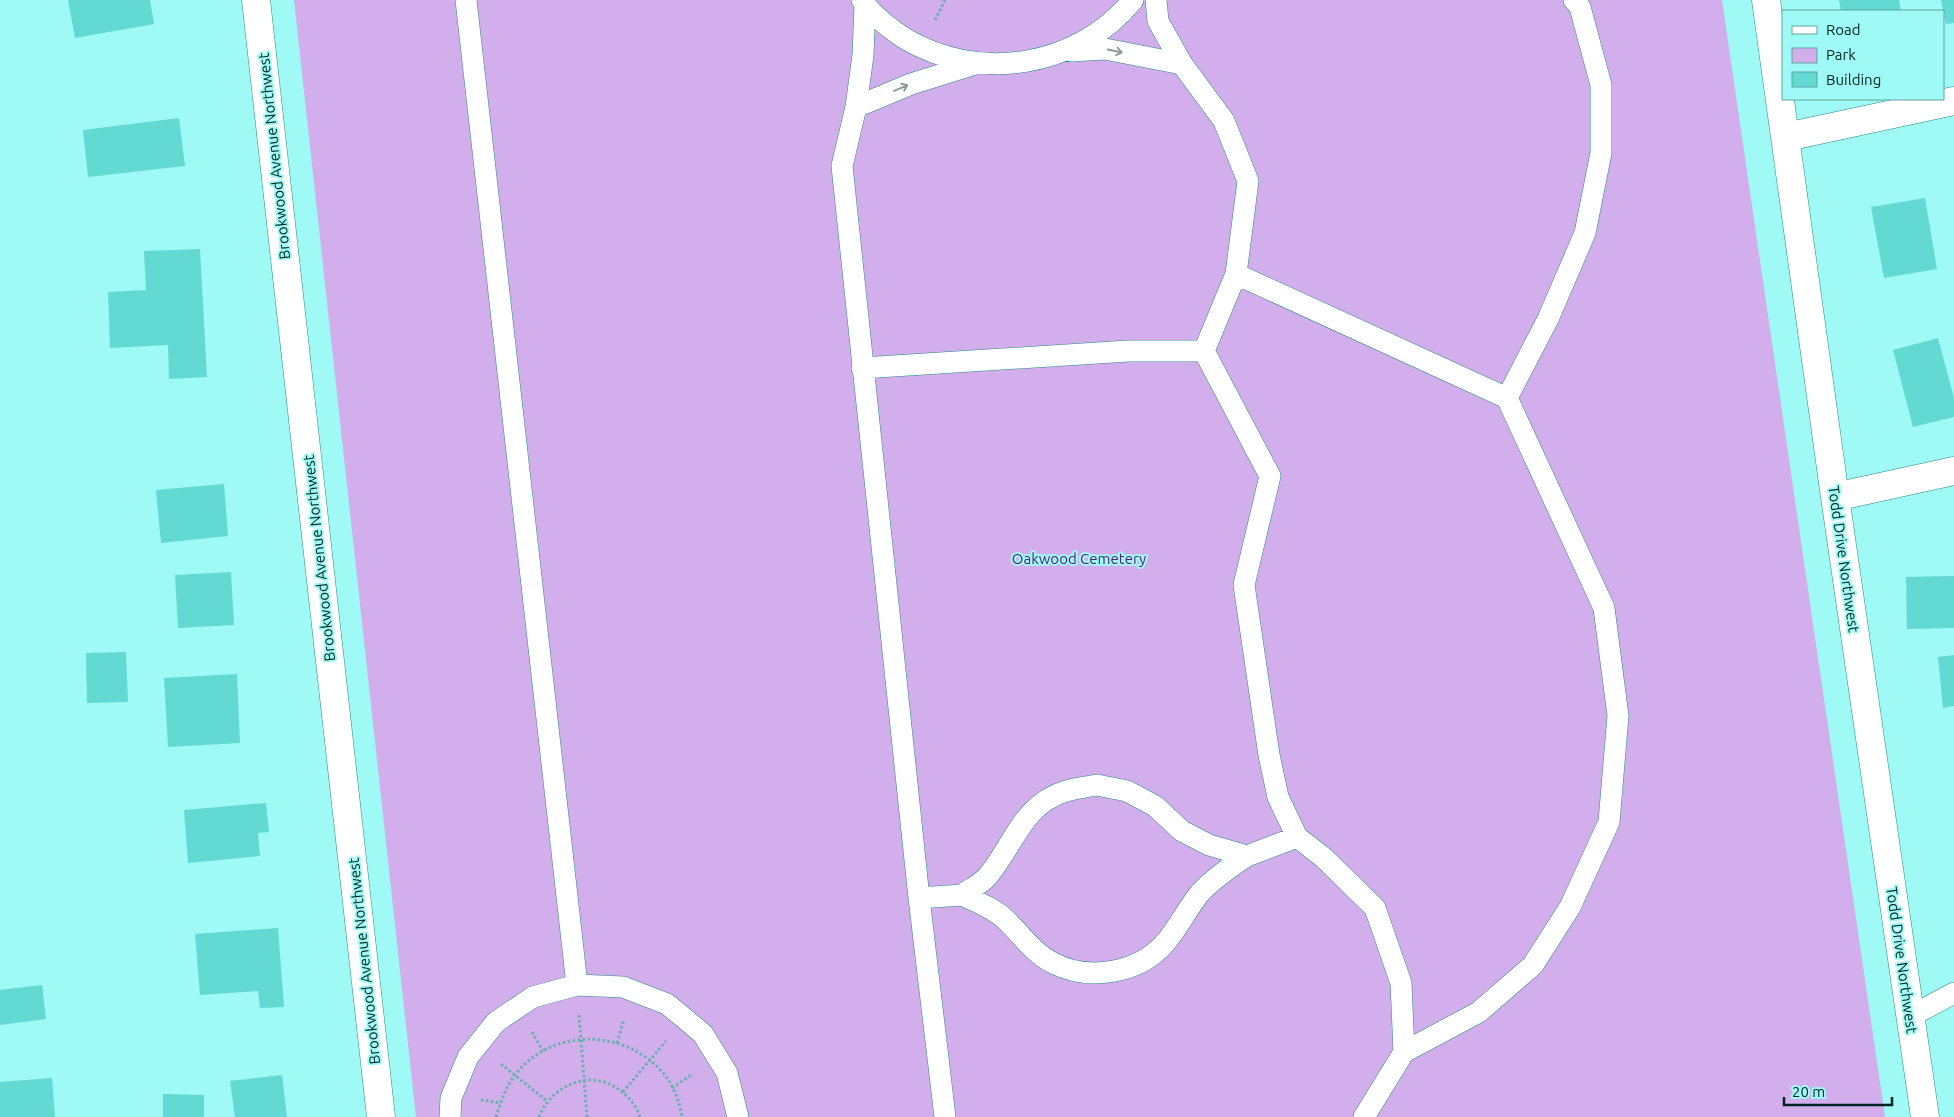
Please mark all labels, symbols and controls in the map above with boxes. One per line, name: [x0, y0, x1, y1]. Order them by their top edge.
legend: [1782, 10, 1944, 100]
text: Road: [1826, 21, 1861, 38]
text: Park: [1826, 46, 1856, 63]
one-way arrow: [1107, 47, 1123, 56]
street label: Brookwood Avenue Northwest: [255, 52, 293, 260]
text: Building: [1826, 71, 1881, 88]
one-way arrow: [893, 83, 908, 93]
street label: Brookwood Avenue Northwest: [300, 454, 338, 662]
street label: Todd Drive Northwest: [1825, 484, 1863, 634]
park label: Oakwood Cemetery: [1012, 550, 1146, 567]
street label: Brookwood Avenue Northwest: [345, 857, 383, 1065]
street label: Todd Drive Northwest: [1883, 885, 1921, 1035]
scale bar: [1784, 1074, 1892, 1106]
text: 20 m: [1792, 1083, 1825, 1100]

